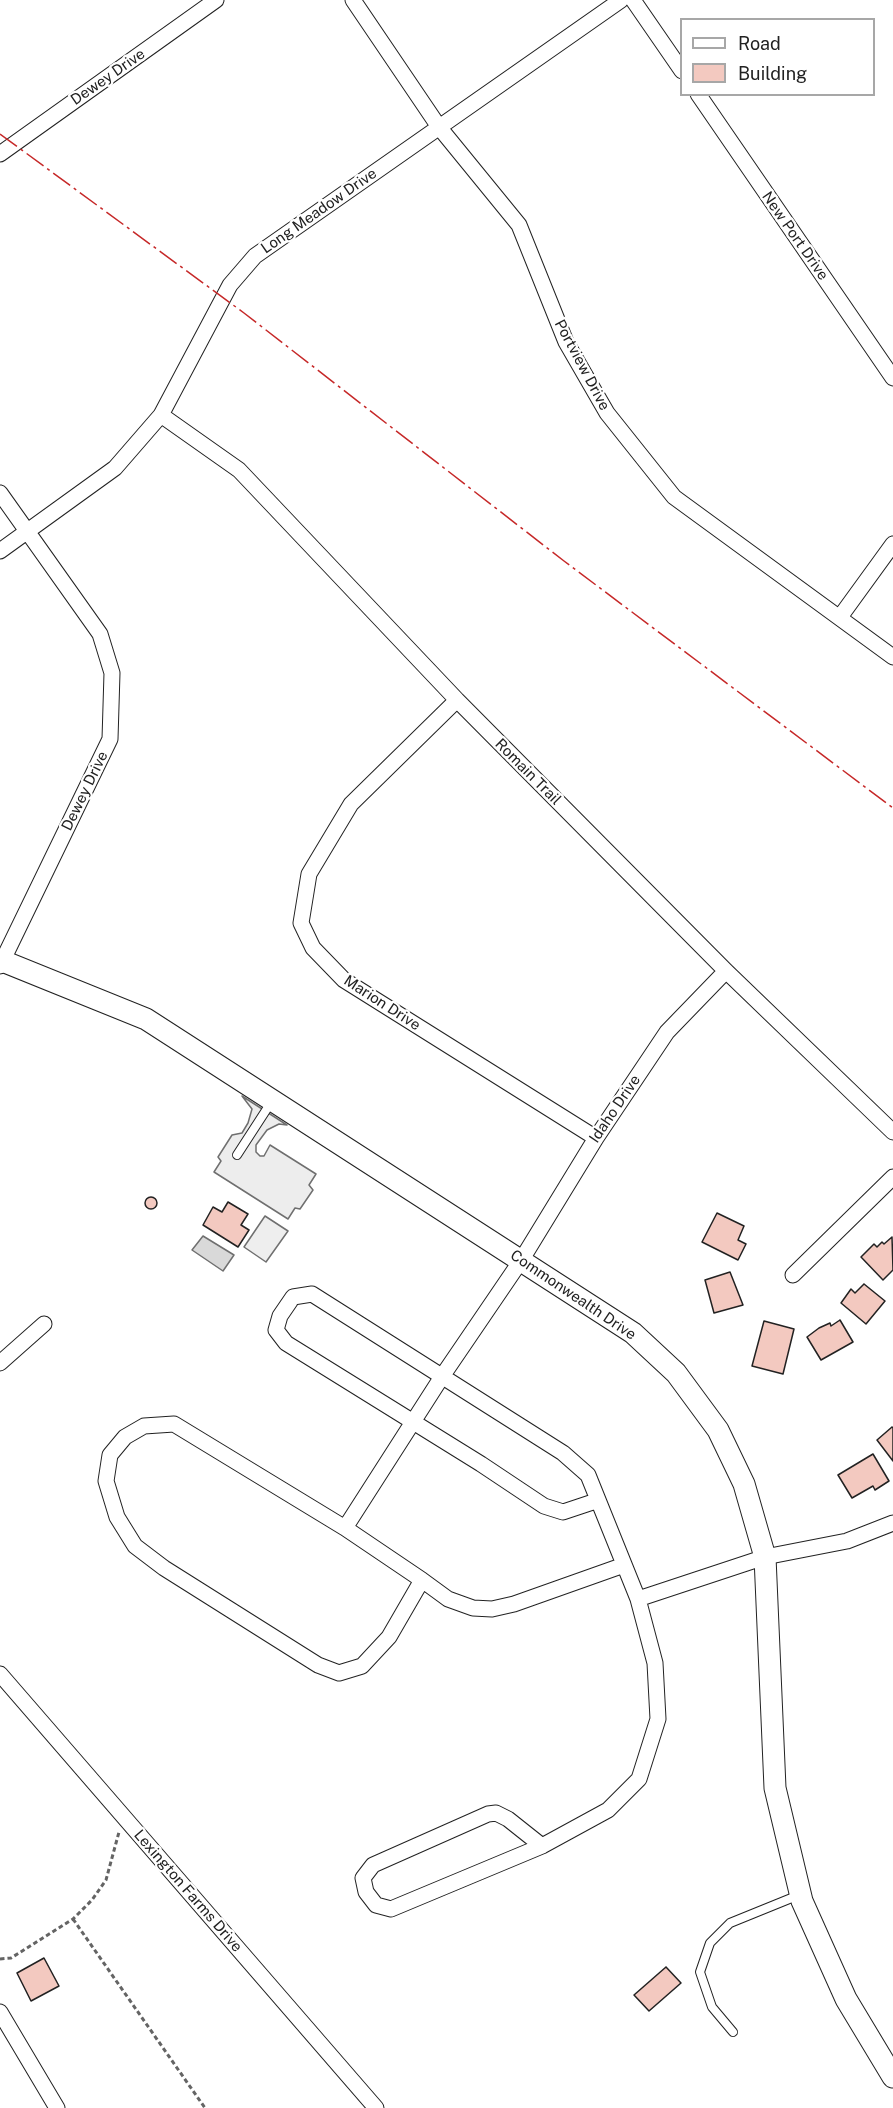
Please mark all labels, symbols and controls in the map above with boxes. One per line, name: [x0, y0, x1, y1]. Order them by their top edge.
legend: [680, 18, 875, 96]
text: Road: [738, 33, 781, 54]
street label: Dewey Drive: [67, 45, 149, 109]
text: Building: [738, 63, 807, 84]
street label: Long Meadow Drive: [258, 164, 380, 258]
street label: New Port Drive: [758, 188, 832, 284]
street label: Portview Drive: [551, 316, 613, 414]
street label: Romain Trail: [491, 735, 565, 809]
street label: Dewey Drive: [58, 748, 112, 834]
street label: Marion Drive: [340, 972, 424, 1034]
street label: Idaho Drive: [586, 1072, 644, 1146]
street label: Commonwealth Drive: [507, 1246, 639, 1344]
street label: Lexington Farms Drive: [130, 1826, 246, 1956]

